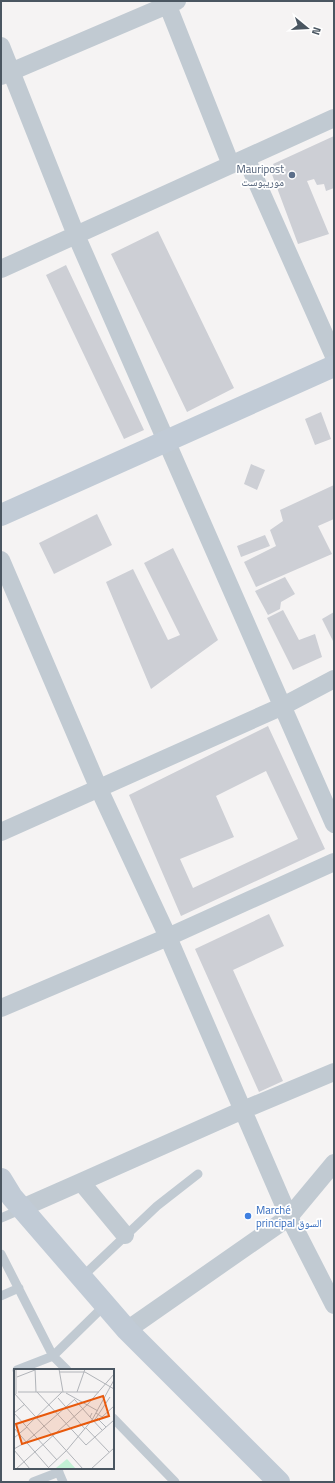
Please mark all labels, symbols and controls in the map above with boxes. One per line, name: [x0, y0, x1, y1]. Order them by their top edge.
north arrow: [287, 8, 327, 48]
text: N: [308, 25, 325, 37]
place label: Mauripost موريبوست: [237, 161, 284, 190]
marker: Mauripost موريبوست: [287, 170, 297, 180]
place label: Marché principal السوق: [256, 1202, 322, 1231]
marker: Marché principal السوق: [243, 1211, 253, 1221]
inset map: [14, 1369, 114, 1469]

